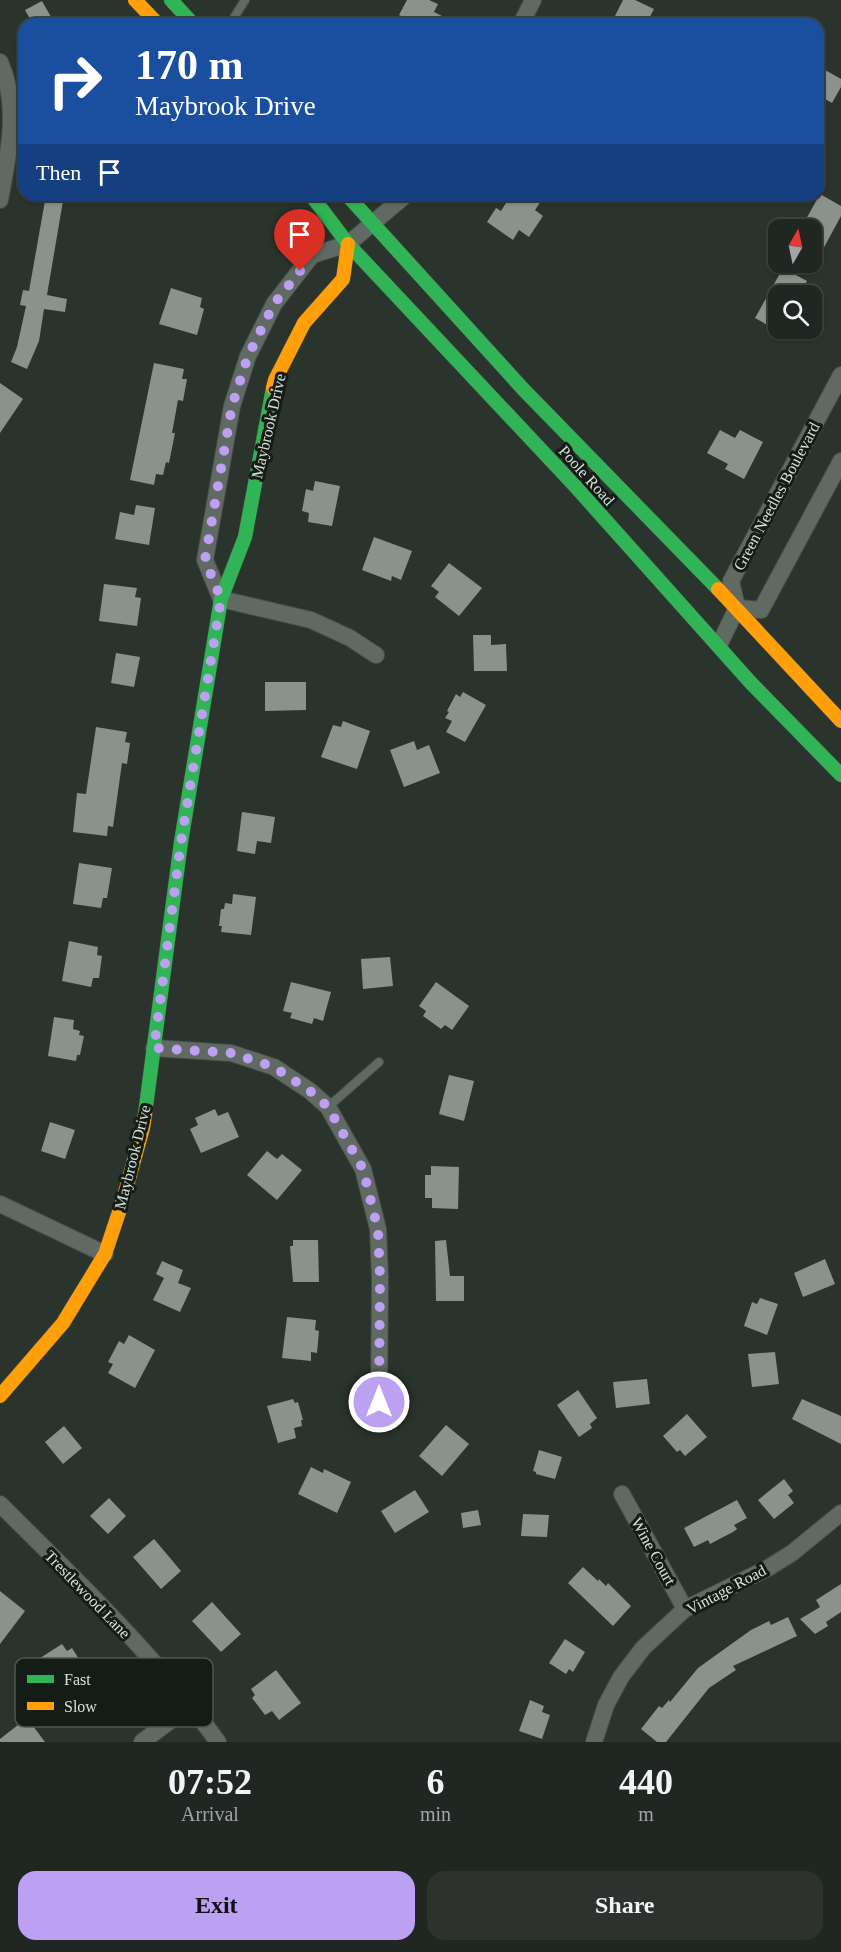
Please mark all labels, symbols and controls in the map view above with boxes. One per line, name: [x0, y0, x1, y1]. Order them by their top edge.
icon: right: [36, 42, 114, 120]
text: 170 m: [135, 42, 244, 88]
text: Maybrook Drive: [135, 91, 316, 121]
icon: arrive: [93, 156, 126, 189]
text: Then: [36, 160, 81, 185]
pin: [274, 209, 325, 271]
icon: arrive: [283, 218, 316, 251]
north arrow: [768, 219, 822, 273]
map controls: [768, 219, 822, 339]
button: search: [768, 285, 822, 339]
street label: Maybrook Drive: [248, 372, 290, 480]
street label: Green Needles Boulevard: [730, 419, 823, 573]
street label: Poole Road: [555, 442, 618, 509]
street label: Maybrook Drive: [111, 1103, 155, 1211]
position arrow: [347, 1370, 411, 1434]
street label: Wine Court: [628, 1515, 679, 1588]
street label: Trestlewood Lane: [41, 1547, 134, 1642]
street label: Vintage Road: [684, 1561, 769, 1618]
legend: [15, 1658, 213, 1727]
text: Fast: [64, 1671, 91, 1688]
text: Slow: [64, 1698, 97, 1715]
text: 07:52: [168, 1762, 252, 1802]
text: 6: [427, 1762, 445, 1802]
text: 440: [619, 1762, 673, 1802]
text: Arrival: [181, 1803, 239, 1825]
text: min: [420, 1803, 451, 1825]
text: m: [638, 1803, 654, 1825]
button: Exit: [18, 1871, 415, 1940]
button: Share: [427, 1871, 823, 1940]

